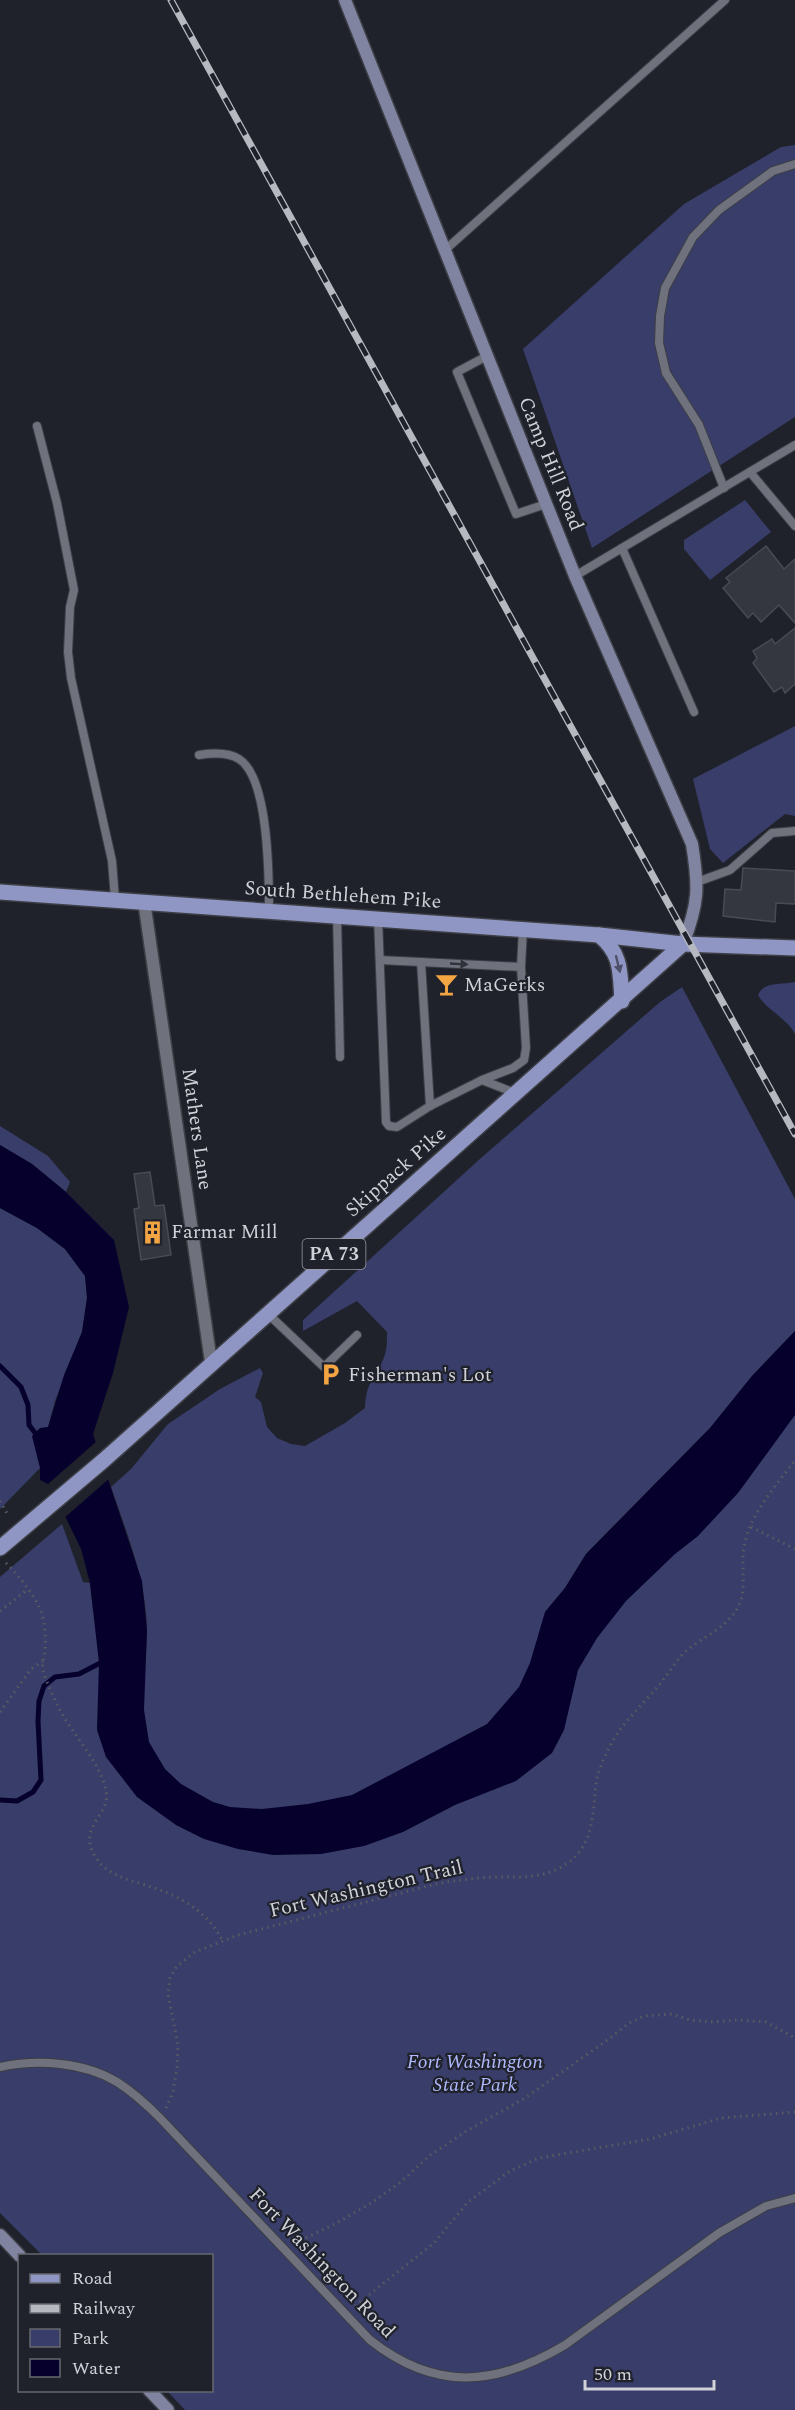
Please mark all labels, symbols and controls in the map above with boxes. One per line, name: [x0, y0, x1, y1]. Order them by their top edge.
street label: Camp Hill Road: [510, 392, 592, 536]
street label: South Bethlehem Pike: [244, 873, 442, 917]
one-way arrow: [614, 955, 624, 973]
one-way arrow: [450, 959, 469, 968]
place label: MaGerks: [464, 970, 545, 1000]
bar icon: MaGerks: [433, 972, 459, 998]
street label: Mathers Lane: [174, 1066, 220, 1192]
street label: Skippack Pike: [339, 1120, 453, 1224]
place label: Farmar Mill: [171, 1217, 278, 1247]
building icon: Farmar Mill: [140, 1219, 166, 1245]
road number: PA 73: [302, 1239, 366, 1269]
place label: Fisherman's Lot: [348, 1360, 492, 1390]
parking icon: Fisherman's Lot: [317, 1362, 343, 1388]
street label: Fort Washington Trail: [266, 1852, 466, 1926]
park label: Fort Washington State Park: [407, 2047, 544, 2100]
street label: Fort Washington Road: [242, 2181, 402, 2345]
legend: [18, 2254, 213, 2392]
text: Road: [72, 2265, 113, 2292]
text: Railway: [72, 2295, 136, 2322]
text: Park: [72, 2325, 109, 2352]
scale bar: [585, 2353, 714, 2391]
text: Water: [72, 2355, 120, 2382]
text: 50 m: [594, 2361, 632, 2388]

